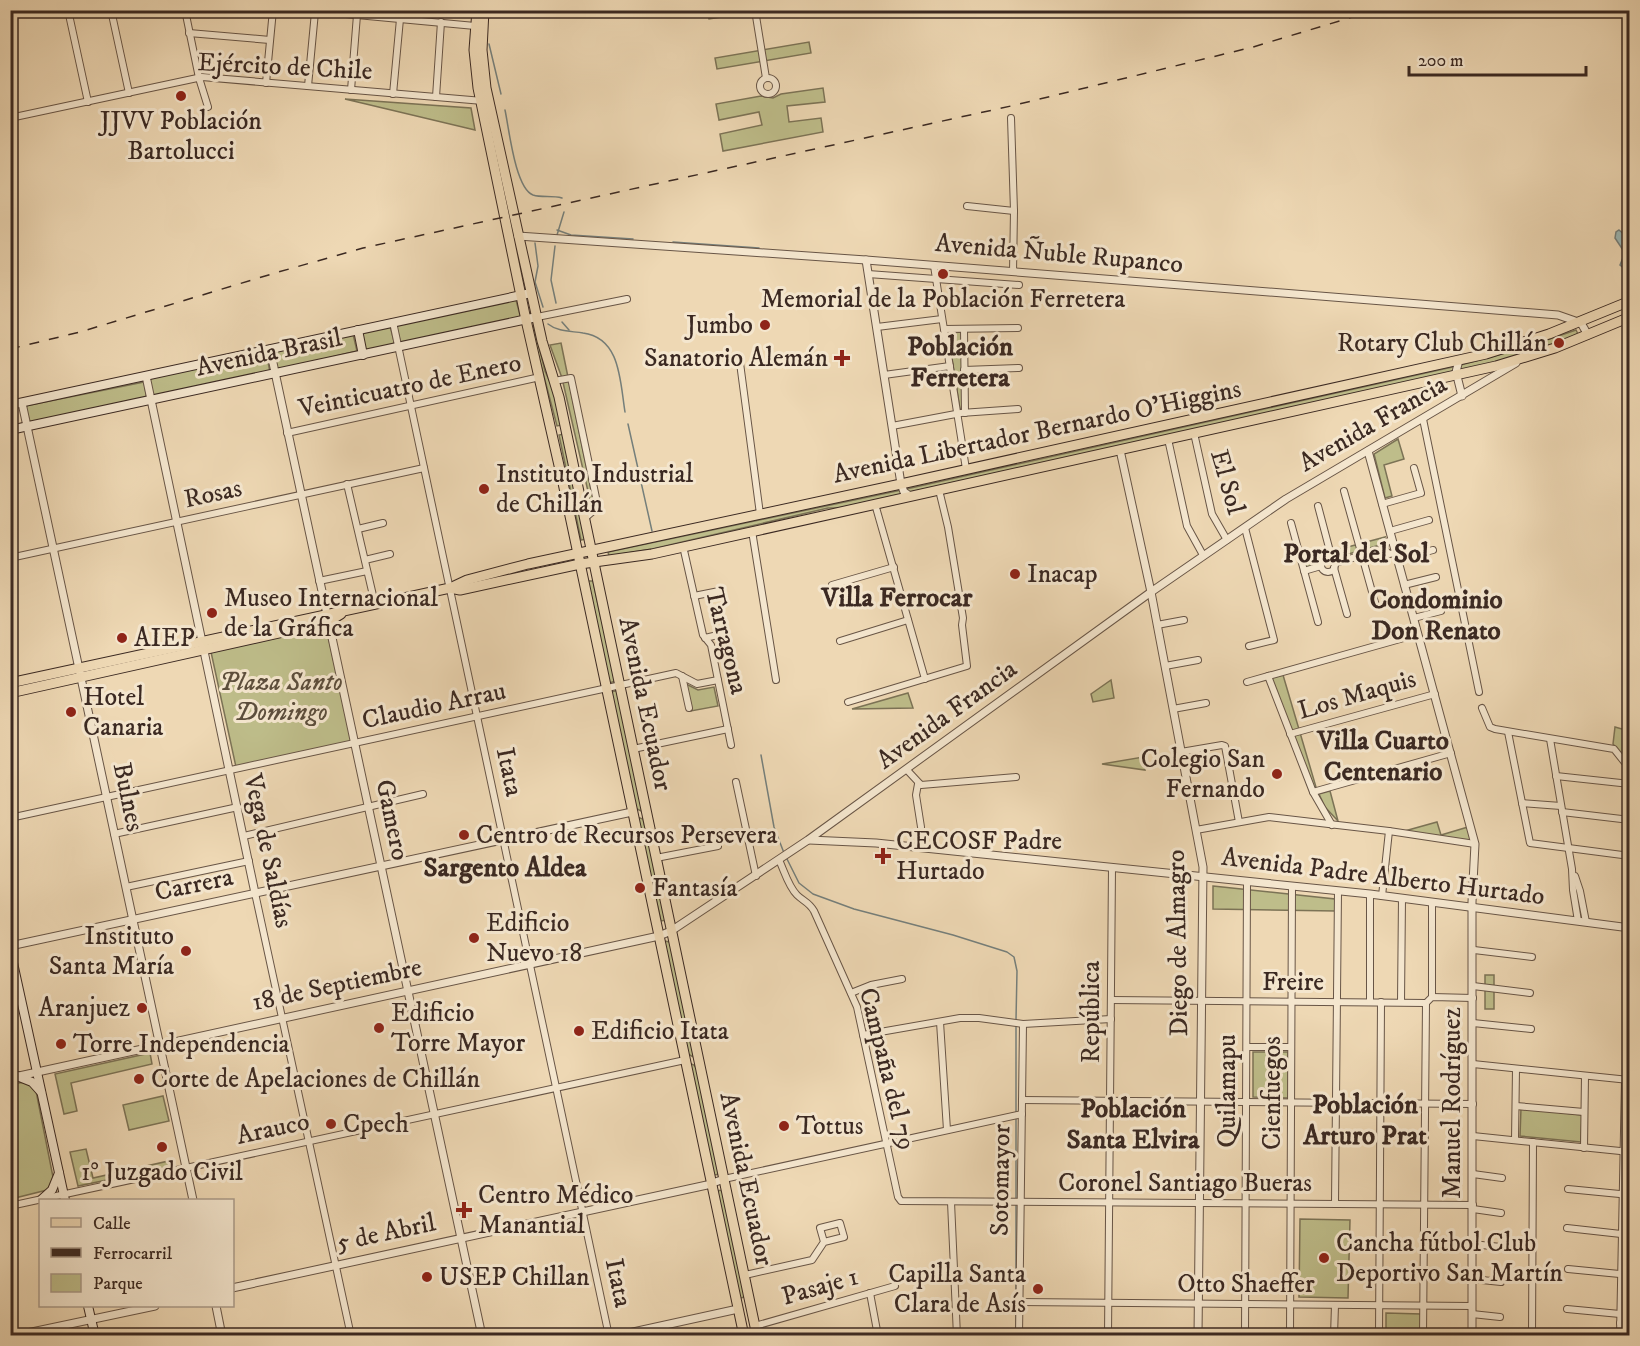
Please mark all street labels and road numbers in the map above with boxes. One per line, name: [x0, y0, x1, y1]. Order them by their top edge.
street label: Ejército de Chile: [197, 46, 373, 88]
street label: Avenida Ñuble Rupanco: [934, 226, 1184, 281]
street label: Avenida Brasil: [193, 321, 345, 385]
street label: Veinticuatro de Enero: [295, 346, 524, 426]
street label: Avenida Francia: [1293, 368, 1453, 480]
street label: Avenida Libertador Bernardo O'Higgins: [830, 373, 1244, 491]
street label: El Sol: [1202, 446, 1252, 518]
street label: Rosas: [181, 472, 245, 516]
street label: Tarragona: [697, 584, 755, 698]
street label: Avenida Ecuador: [611, 614, 680, 794]
street label: Avenida Francia: [870, 653, 1024, 777]
street label: Los Maquis: [1294, 662, 1420, 728]
street label: Claudio Arrau: [359, 675, 509, 737]
street label: Itata: [488, 745, 530, 799]
street label: Bulnes: [105, 759, 151, 835]
street label: Vega de Saldías: [235, 770, 300, 931]
street label: Gamero: [367, 777, 417, 863]
street label: Avenida Padre Alberto Hurtado: [1220, 841, 1546, 913]
street label: Diego de Almagro: [1160, 849, 1196, 1037]
street label: Carrera: [152, 861, 236, 909]
street label: 18 de Septiembre: [249, 951, 425, 1019]
street label: República: [1075, 961, 1108, 1063]
street label: Freire: [1262, 966, 1324, 999]
street label: Campaña del 79: [851, 984, 923, 1154]
street label: Manuel Rodríguez: [1436, 1007, 1469, 1199]
street label: Quilamapu: [1211, 1034, 1244, 1148]
street label: Cienfuegos: [1256, 1036, 1289, 1150]
street label: Avenida Ecuador: [712, 1089, 781, 1269]
street label: Arauco: [234, 1105, 312, 1153]
street label: Sotomayor: [984, 1123, 1018, 1236]
street label: Coronel Santiago Bueras: [1058, 1167, 1312, 1200]
street label: 5 de Abril: [333, 1206, 439, 1260]
street label: Itata: [597, 1256, 639, 1310]
street label: Pasaje 1: [778, 1260, 862, 1314]
street label: Otto Shaeffer: [1177, 1268, 1315, 1301]

